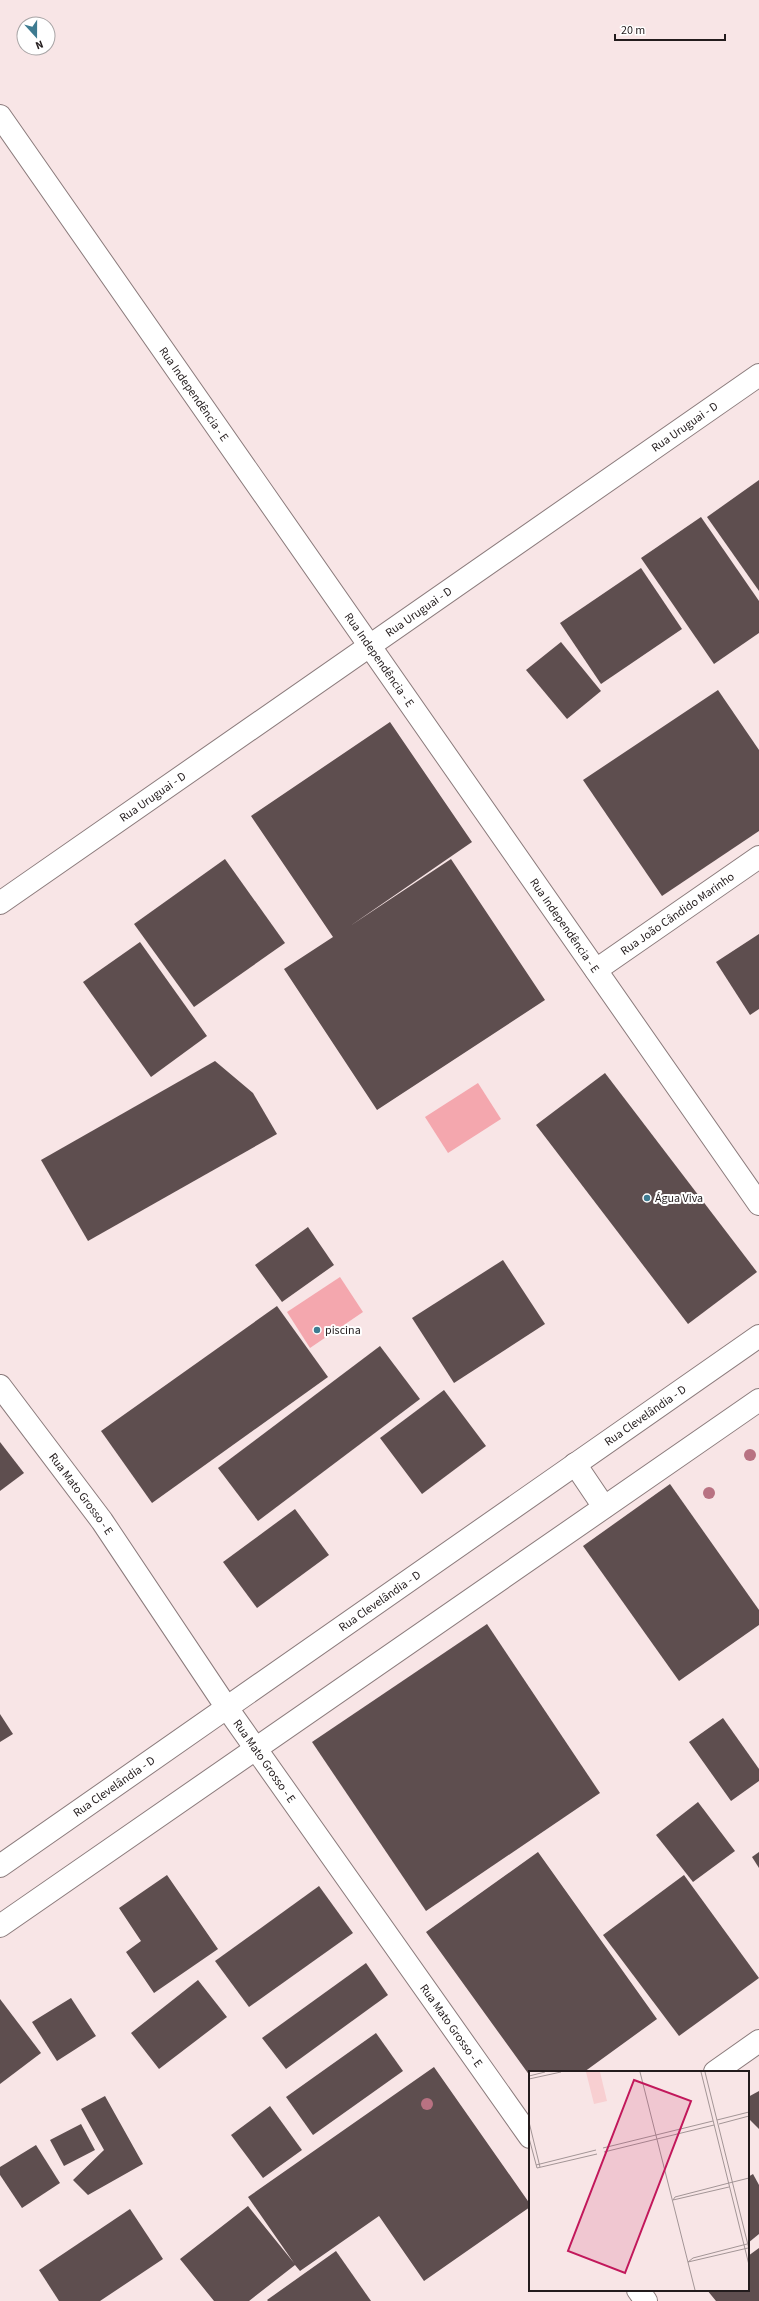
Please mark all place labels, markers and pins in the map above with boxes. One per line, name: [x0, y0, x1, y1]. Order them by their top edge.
place label: Água Viva: [655, 1190, 703, 1207]
marker: Água Viva: [642, 1193, 652, 1203]
place label: piscina: [325, 1322, 361, 1339]
marker: piscina: [312, 1325, 322, 1335]

